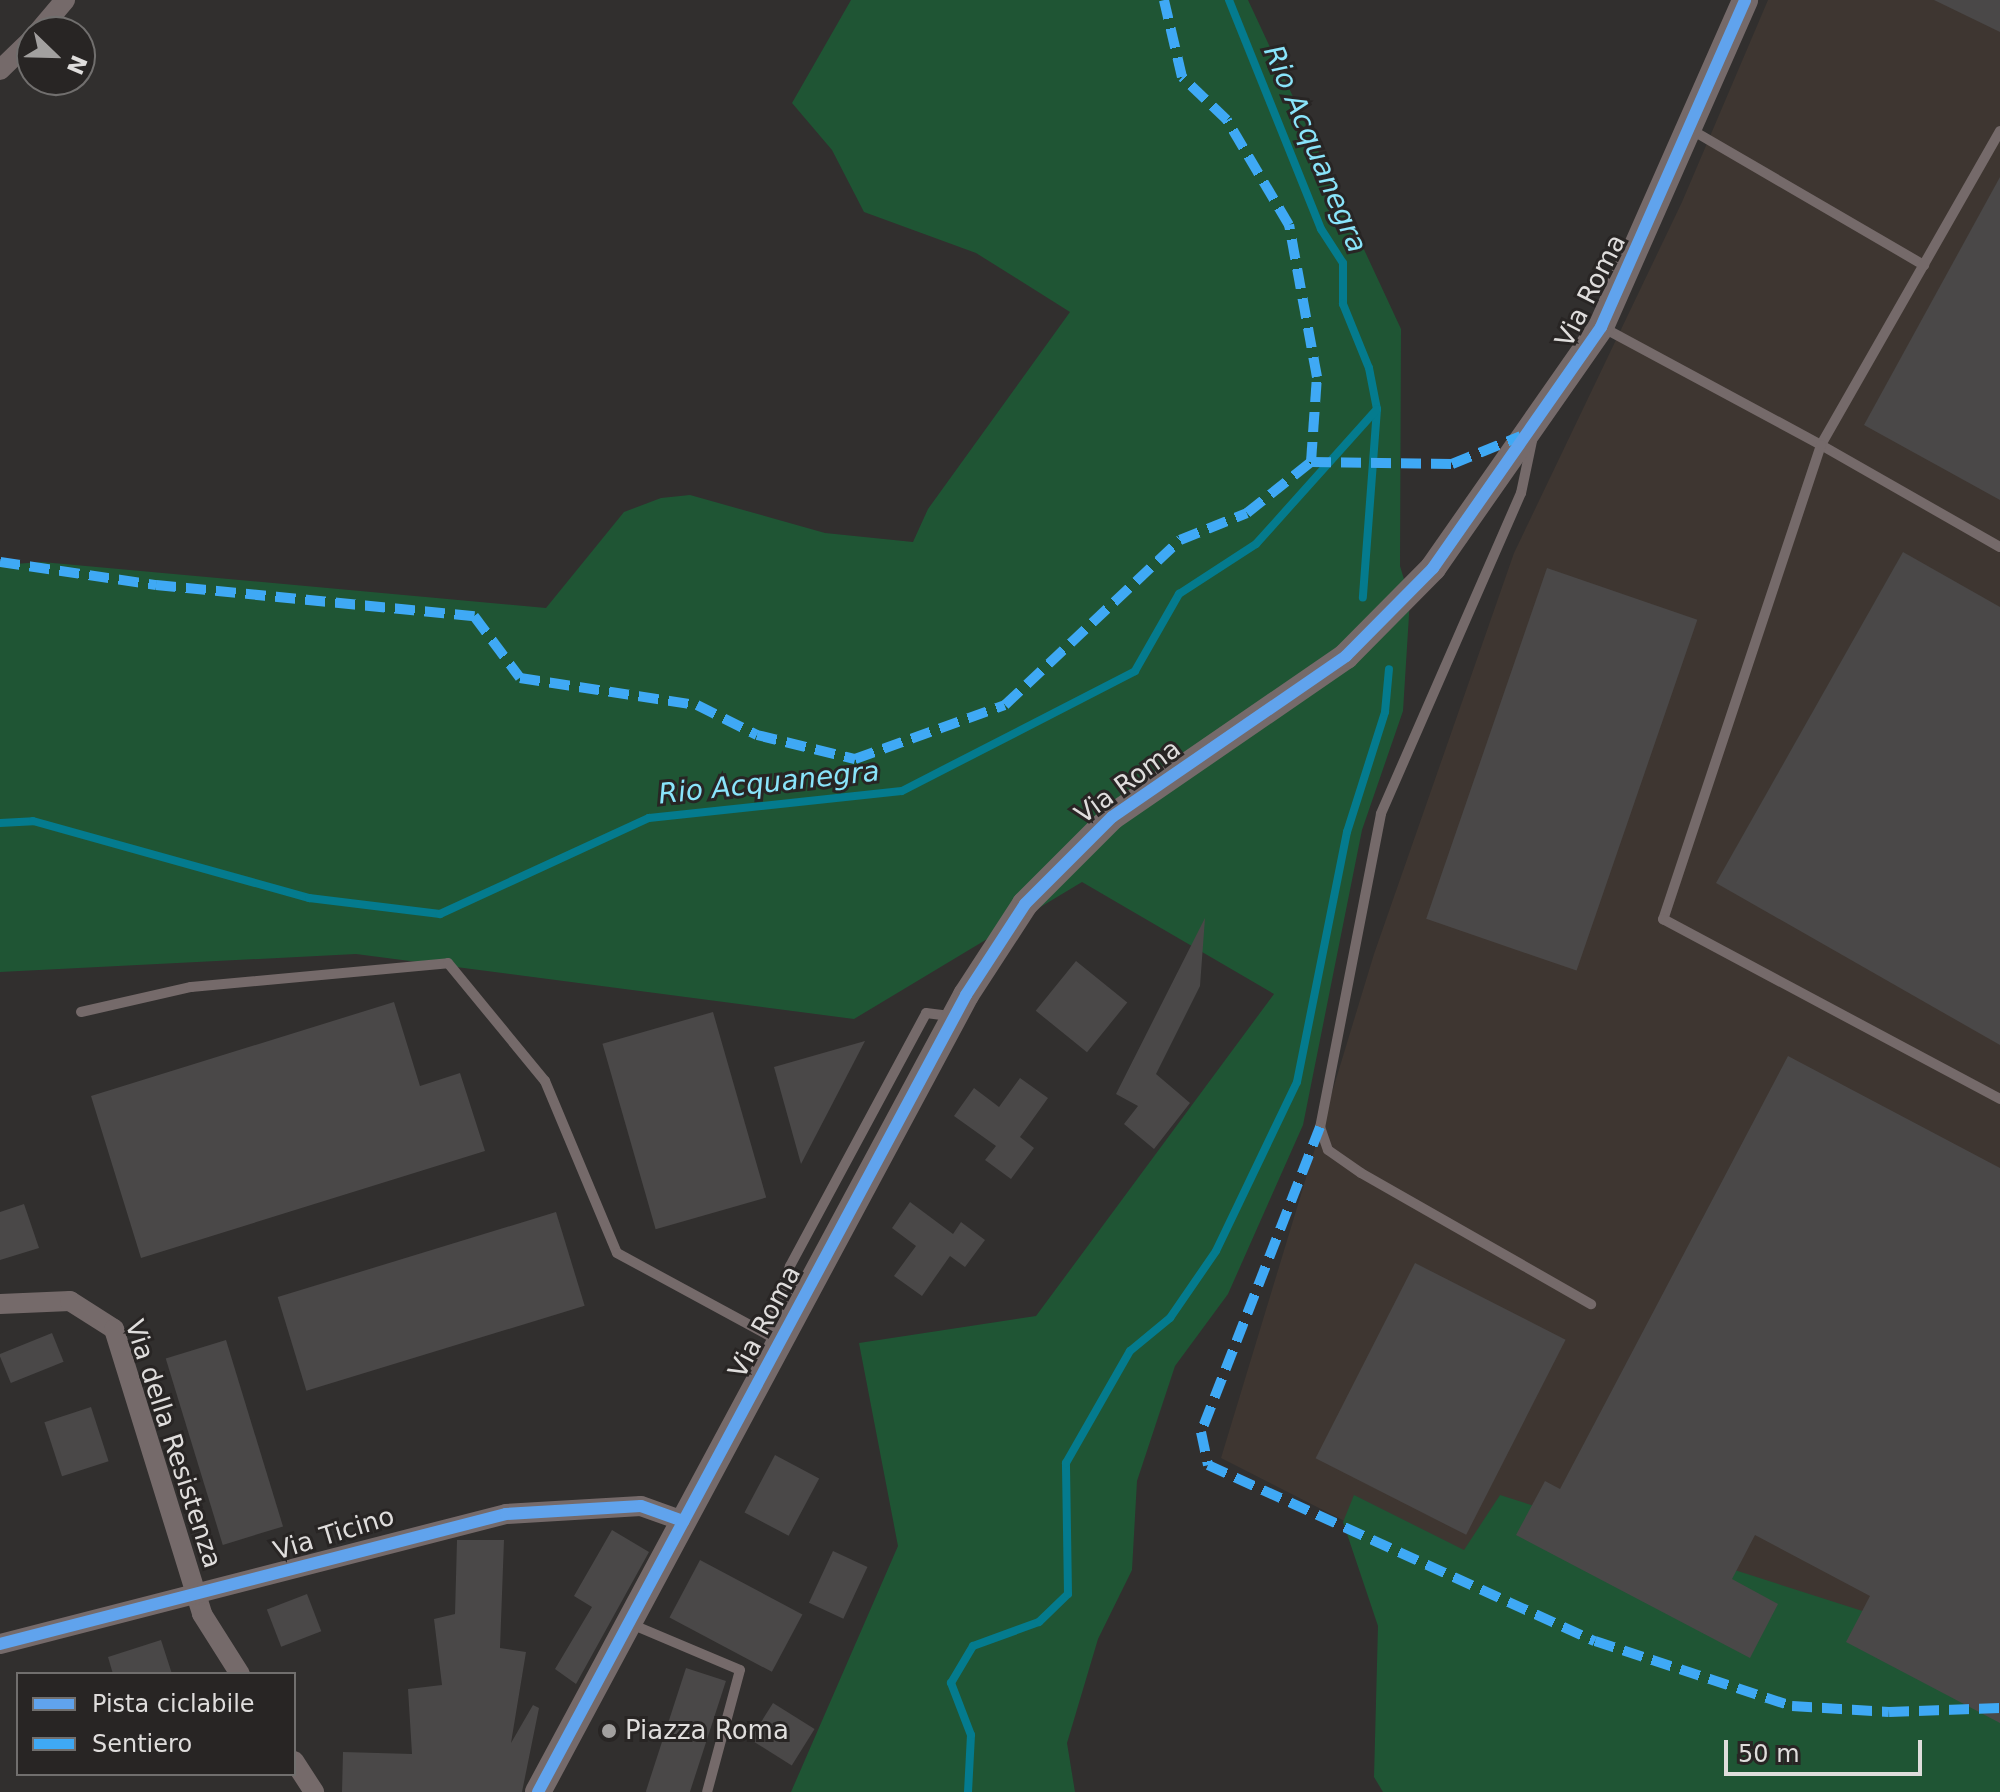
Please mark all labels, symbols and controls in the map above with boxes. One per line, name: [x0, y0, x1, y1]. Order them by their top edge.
north arrow: [16, 16, 96, 96]
water label: Rio Acquanegra: [1256, 40, 1374, 258]
text: N: [62, 51, 92, 78]
street label: Via Roma: [1549, 229, 1633, 353]
street label: Via Roma: [1069, 733, 1187, 831]
water label: Rio Acquanegra: [657, 755, 881, 811]
street label: Via Roma: [722, 1261, 808, 1383]
street label: Via della Resistenza: [118, 1316, 228, 1572]
street label: Via Ticino: [270, 1501, 398, 1567]
legend: [16, 1672, 296, 1776]
text: Pista ciclabile: [92, 1690, 255, 1718]
place label: Piazza Roma: [625, 1715, 789, 1747]
marker: Piazza Roma: [600, 1722, 618, 1740]
scale bar: [1728, 1724, 1926, 1774]
text: Sentiero: [92, 1730, 192, 1758]
text: 50 m: [1738, 1740, 1800, 1768]

